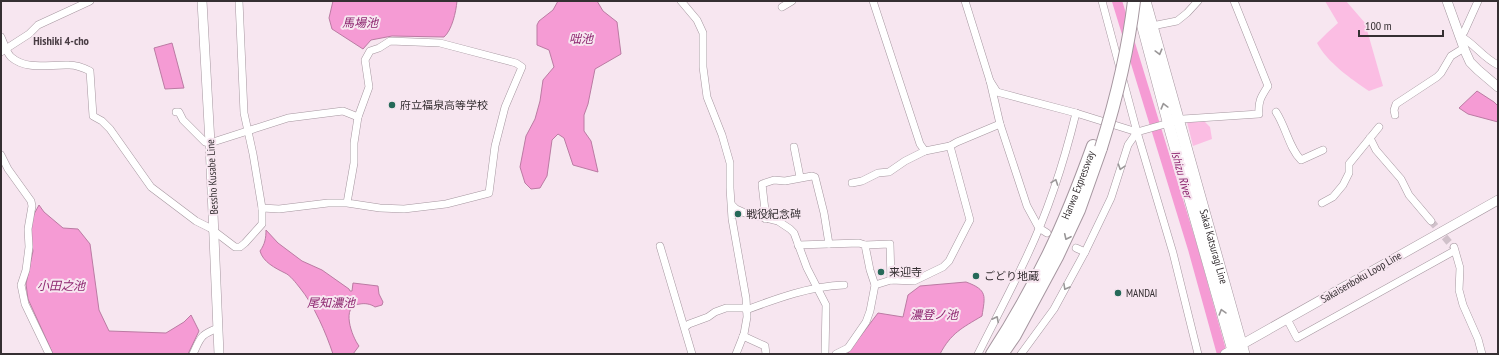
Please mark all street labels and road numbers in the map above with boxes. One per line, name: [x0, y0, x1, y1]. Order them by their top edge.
street label: Bessho Kusabe Line: [203, 139, 221, 215]
street label: Hanwa Expressway: [1058, 148, 1098, 221]
street label: Sakai Katsuragi Line: [1197, 208, 1231, 286]
street label: Sakaisenboku Loop Line: [1318, 248, 1404, 306]

